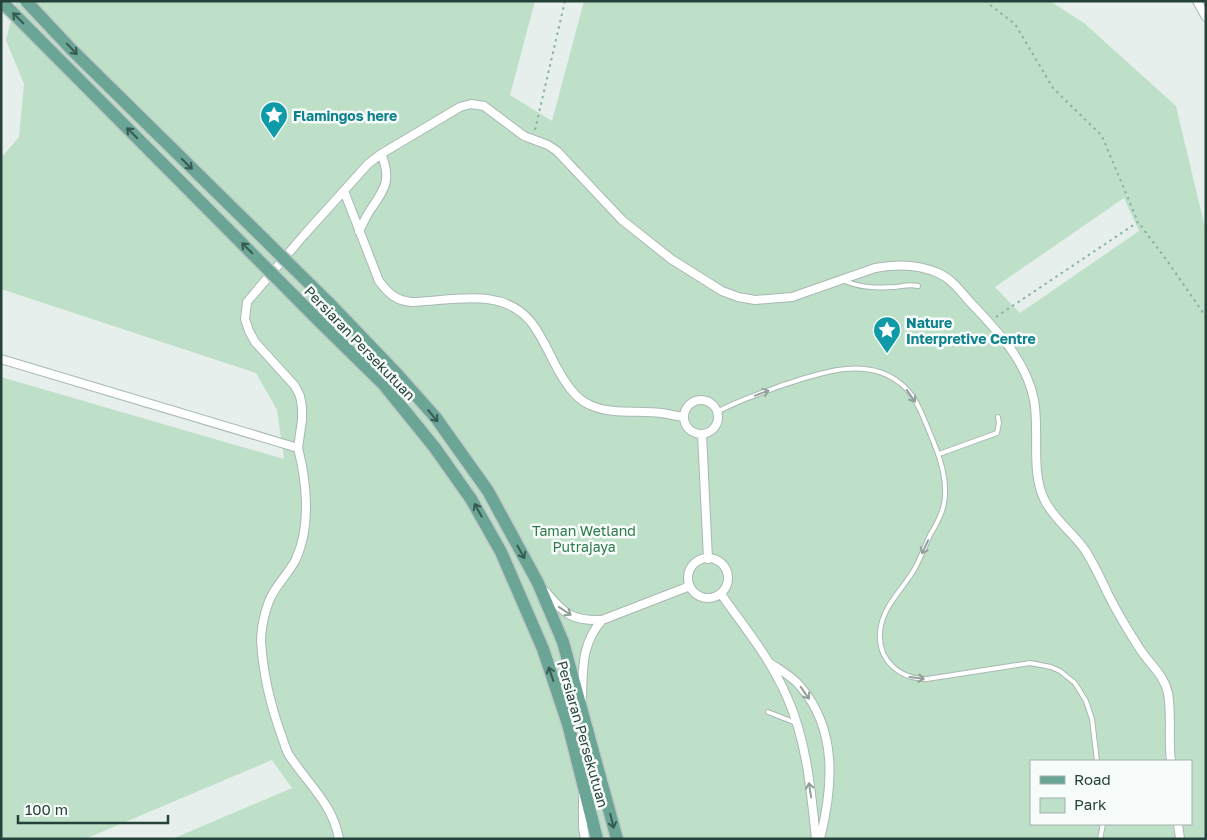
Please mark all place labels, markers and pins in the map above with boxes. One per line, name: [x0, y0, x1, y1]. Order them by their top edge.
place icon: Flamingos here: [259, 100, 289, 139]
place label: Flamingos here: [293, 107, 397, 124]
place label: Nature Interpretive Centre: [906, 314, 1036, 347]
place icon: Nature Interpretive Centre: [872, 315, 902, 354]

